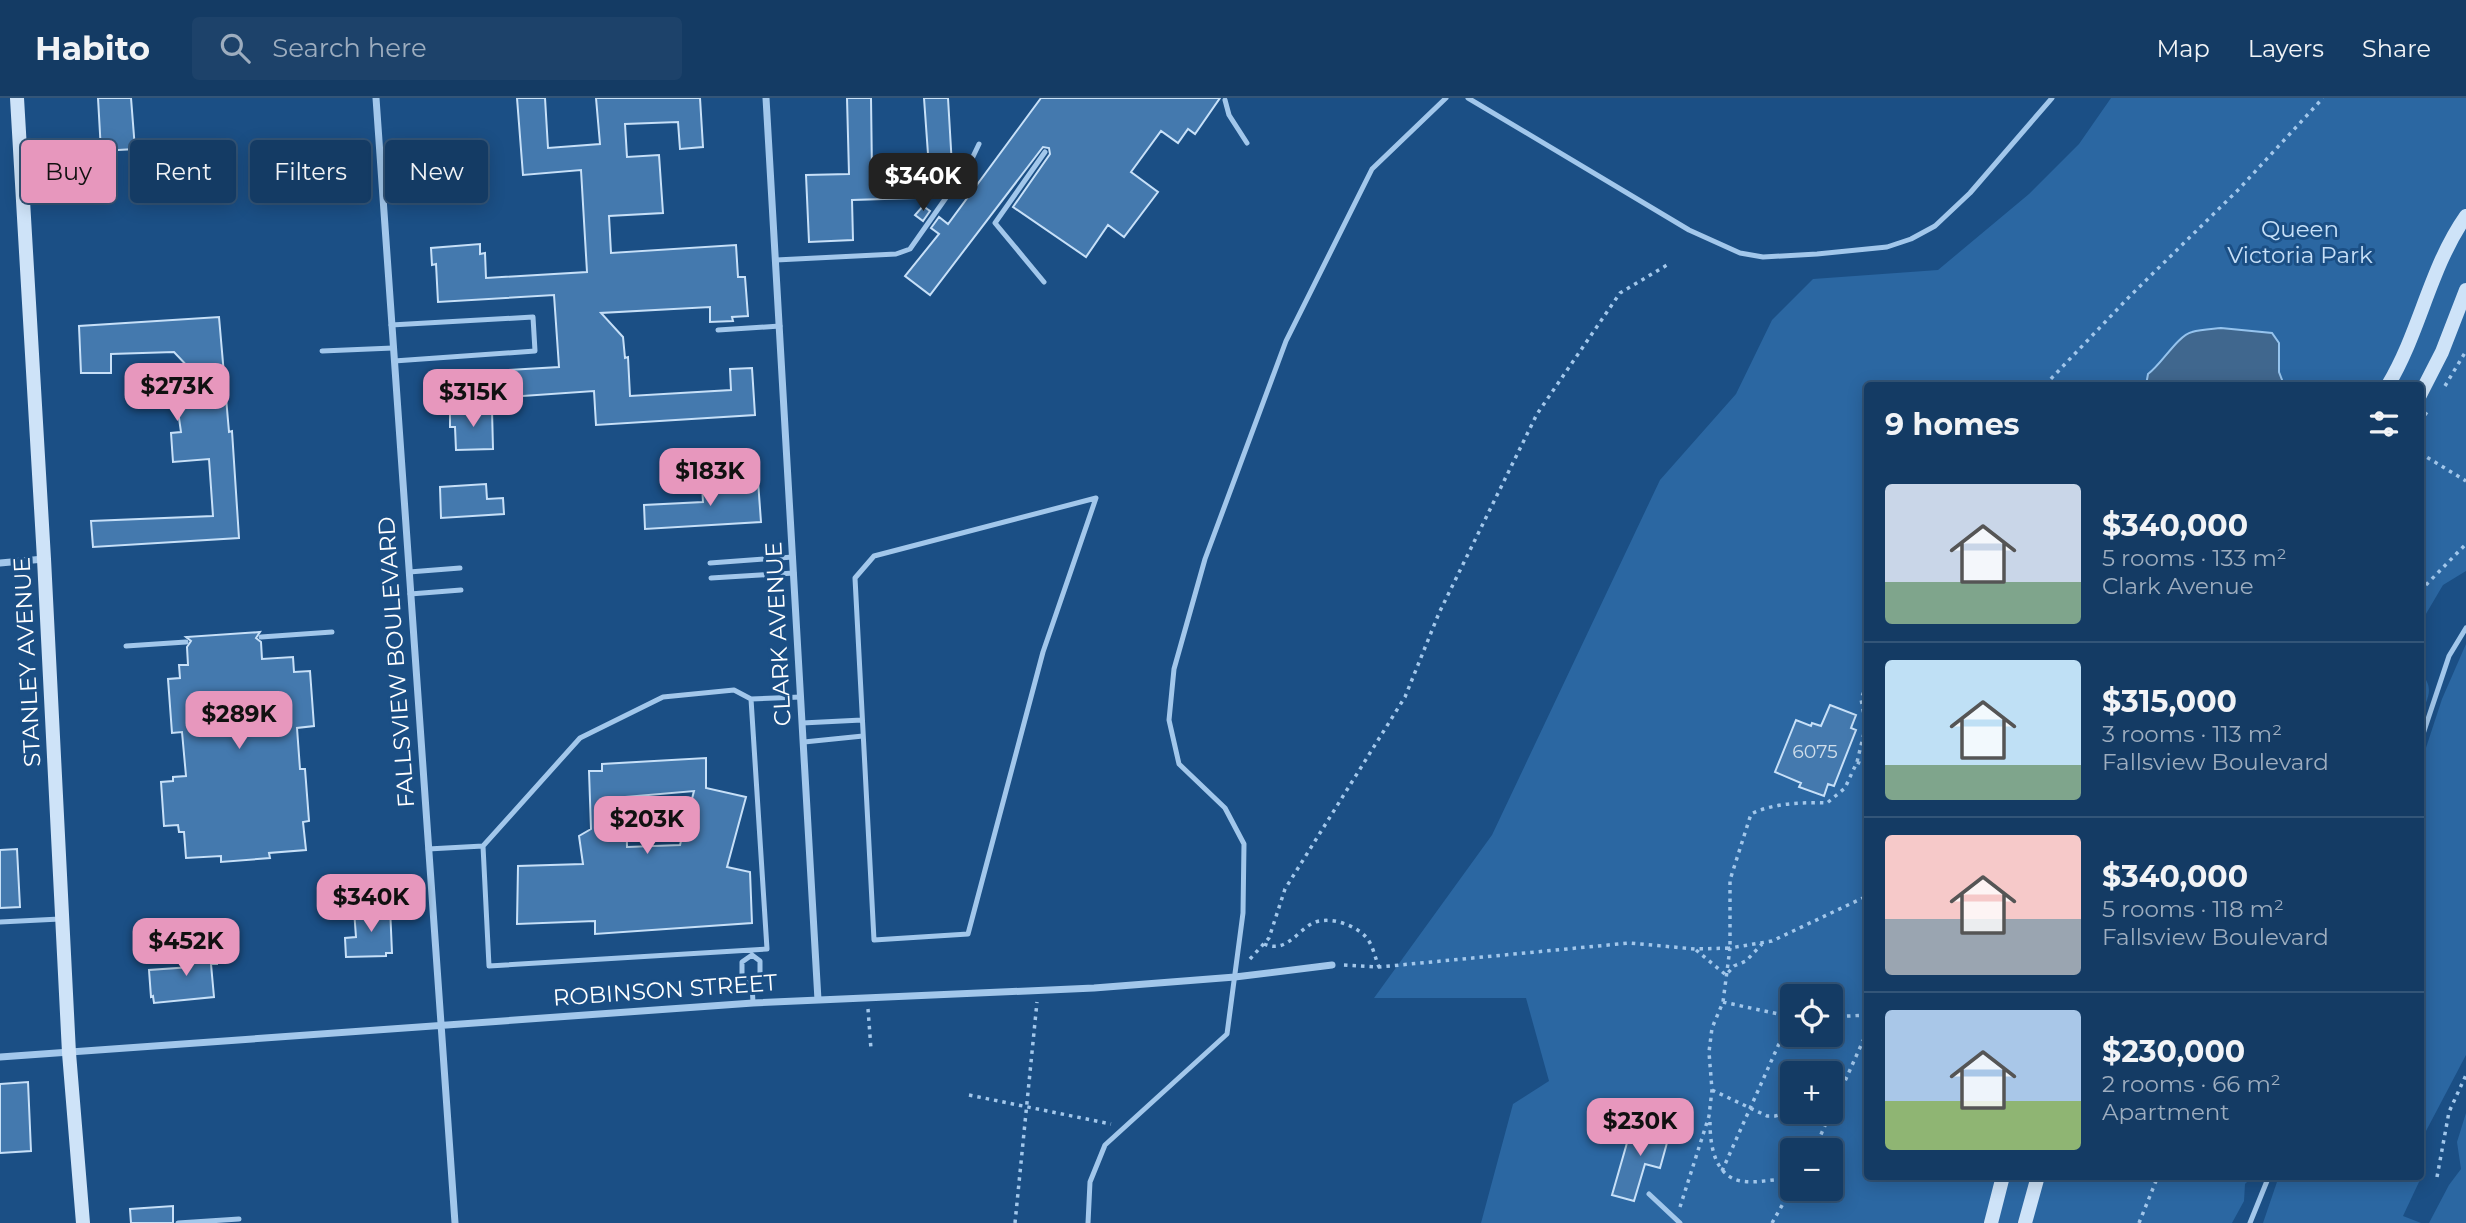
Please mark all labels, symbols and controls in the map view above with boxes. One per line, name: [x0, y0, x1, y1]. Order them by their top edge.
search box: [192, 17, 682, 80]
text: Habito: [35, 28, 150, 68]
icon: search: [216, 29, 254, 67]
text: Search here: [272, 32, 427, 64]
text: Map: [2156, 34, 2210, 63]
text: Layers: [2248, 34, 2324, 63]
text: Share: [2362, 34, 2431, 63]
chip: Buy: [21, 140, 116, 203]
chip: Rent: [130, 140, 236, 203]
chip: Filters: [250, 140, 371, 203]
chip: New: [385, 140, 488, 203]
pin: $340K: [874, 153, 972, 213]
text: $340K: [885, 162, 961, 190]
park label: Queen Victoria Park: [2227, 215, 2373, 269]
pin: $273K: [128, 364, 226, 423]
pin: $315K: [424, 370, 522, 429]
text: $273K: [141, 372, 213, 400]
text: $315K: [439, 378, 507, 406]
icon: filters: [2365, 405, 2403, 443]
text: 9 homes: [1885, 406, 2020, 443]
pin: $183K: [661, 448, 759, 508]
text: $183K: [675, 457, 745, 485]
text: $340,000: [2102, 507, 2248, 544]
icon: home: [1941, 512, 2025, 596]
street label: FALLSVIEW BOULEVARD: [372, 516, 420, 808]
street label: CLARK AVENUE: [759, 541, 797, 727]
text: 5 rooms · 133 m²: [2102, 544, 2287, 572]
street label: STANLEY AVENUE: [8, 556, 46, 768]
text: Clark Avenue: [2102, 572, 2254, 600]
text: $315,000: [2102, 683, 2237, 720]
icon: home: [1941, 688, 2025, 772]
pin: $289K: [190, 692, 288, 751]
text: $289K: [201, 700, 277, 728]
text: 3 rooms · 113 m²: [2102, 720, 2282, 748]
house number: 6075: [1792, 740, 1838, 763]
text: Fallsview Boulevard: [2102, 748, 2329, 776]
pin: $203K: [598, 796, 696, 856]
text: $203K: [610, 805, 684, 833]
text: $340,000: [2102, 858, 2248, 895]
icon: home: [1941, 863, 2025, 947]
pin: $340K: [322, 874, 420, 934]
text: $340K: [333, 883, 409, 911]
text: 5 rooms · 118 m²: [2102, 895, 2284, 923]
pin: $452K: [137, 918, 235, 978]
text: Fallsview Boulevard: [2102, 923, 2329, 951]
text: $452K: [149, 927, 223, 955]
street label: ROBINSON STREET: [552, 968, 779, 1012]
map controls: [1780, 984, 1843, 1201]
button: locate: [1780, 984, 1843, 1047]
text: $230,000: [2102, 1033, 2245, 1070]
icon: home: [1941, 1038, 2025, 1122]
button: +: [1780, 1061, 1843, 1124]
text: 2 rooms · 66 m²: [2102, 1070, 2281, 1098]
pin: $230K: [1591, 1098, 1689, 1158]
text: Apartment: [2102, 1098, 2230, 1126]
text: $230K: [1603, 1107, 1677, 1135]
button: −: [1780, 1138, 1843, 1201]

